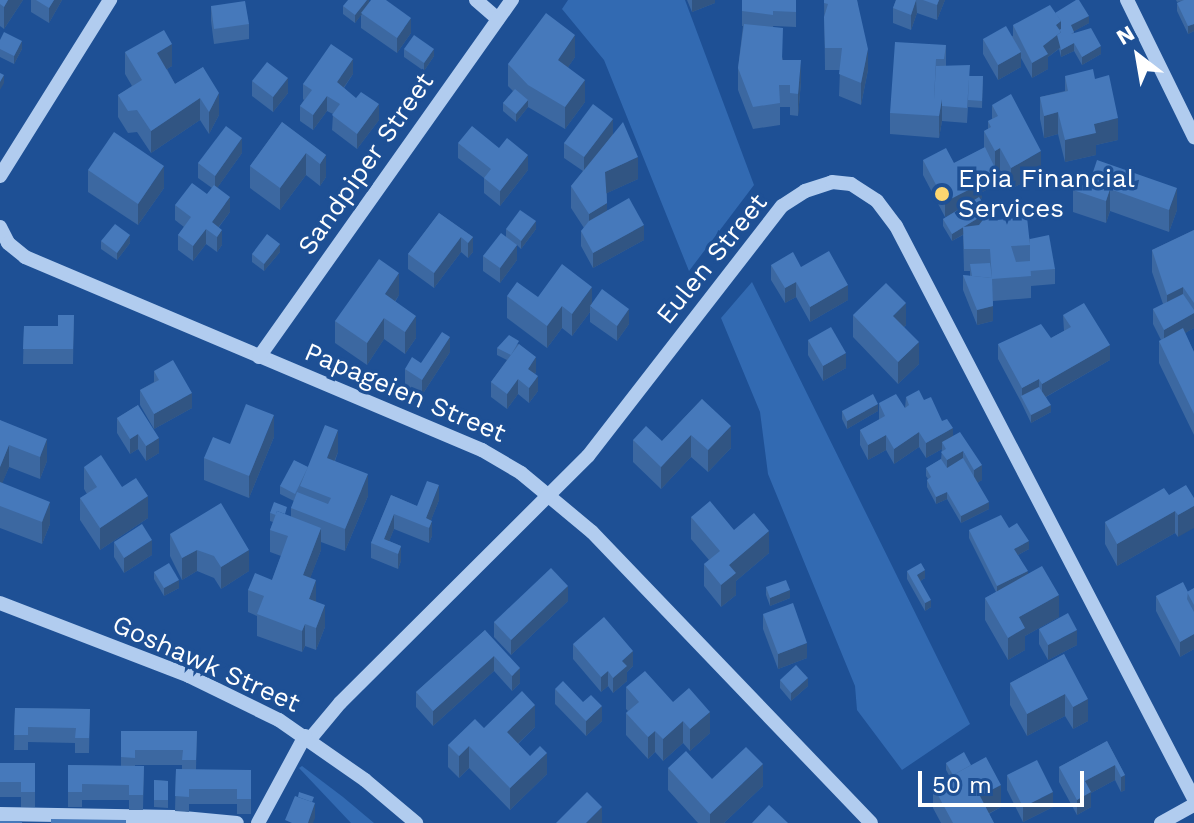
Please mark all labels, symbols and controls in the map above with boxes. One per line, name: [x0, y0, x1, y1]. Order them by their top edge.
north arrow: [1098, 16, 1178, 96]
text: N: [1112, 20, 1139, 50]
street label: Sandpiper Street: [291, 67, 441, 261]
place label: Epia Financial Services: [958, 163, 1135, 224]
marker: Epia Financial Services: [933, 185, 951, 203]
street label: Eulen Street: [650, 188, 774, 330]
street label: Papageien Street: [300, 337, 510, 449]
street label: Goshawk Street: [107, 609, 305, 719]
scale bar: [922, 755, 1088, 805]
text: 50 m: [932, 771, 992, 799]

